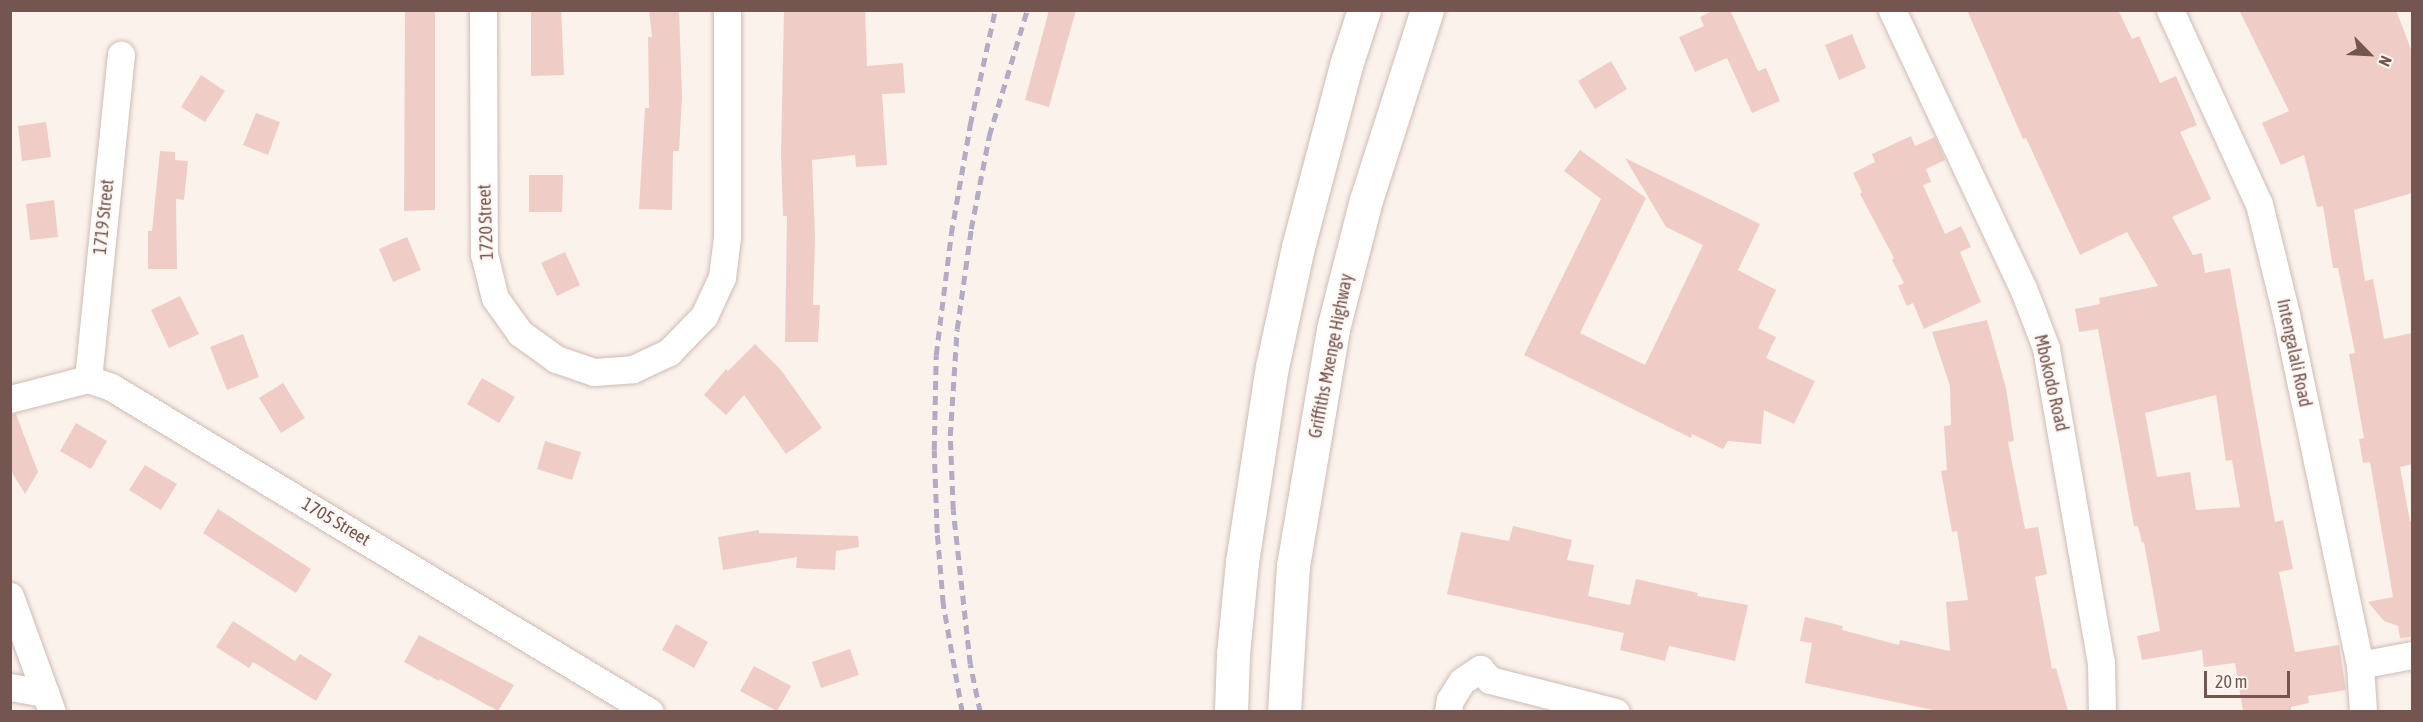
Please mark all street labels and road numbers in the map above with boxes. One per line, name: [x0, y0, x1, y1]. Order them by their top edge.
street label: 1719 Street: [89, 178, 119, 256]
street label: 1720 Street: [474, 184, 498, 260]
street label: Griffiths Mxenge Highway: [1304, 272, 1358, 440]
street label: Intengalali Road: [2272, 297, 2316, 409]
street label: Mbokodo Road: [2029, 332, 2073, 434]
street label: 1705 Street: [298, 493, 374, 551]

